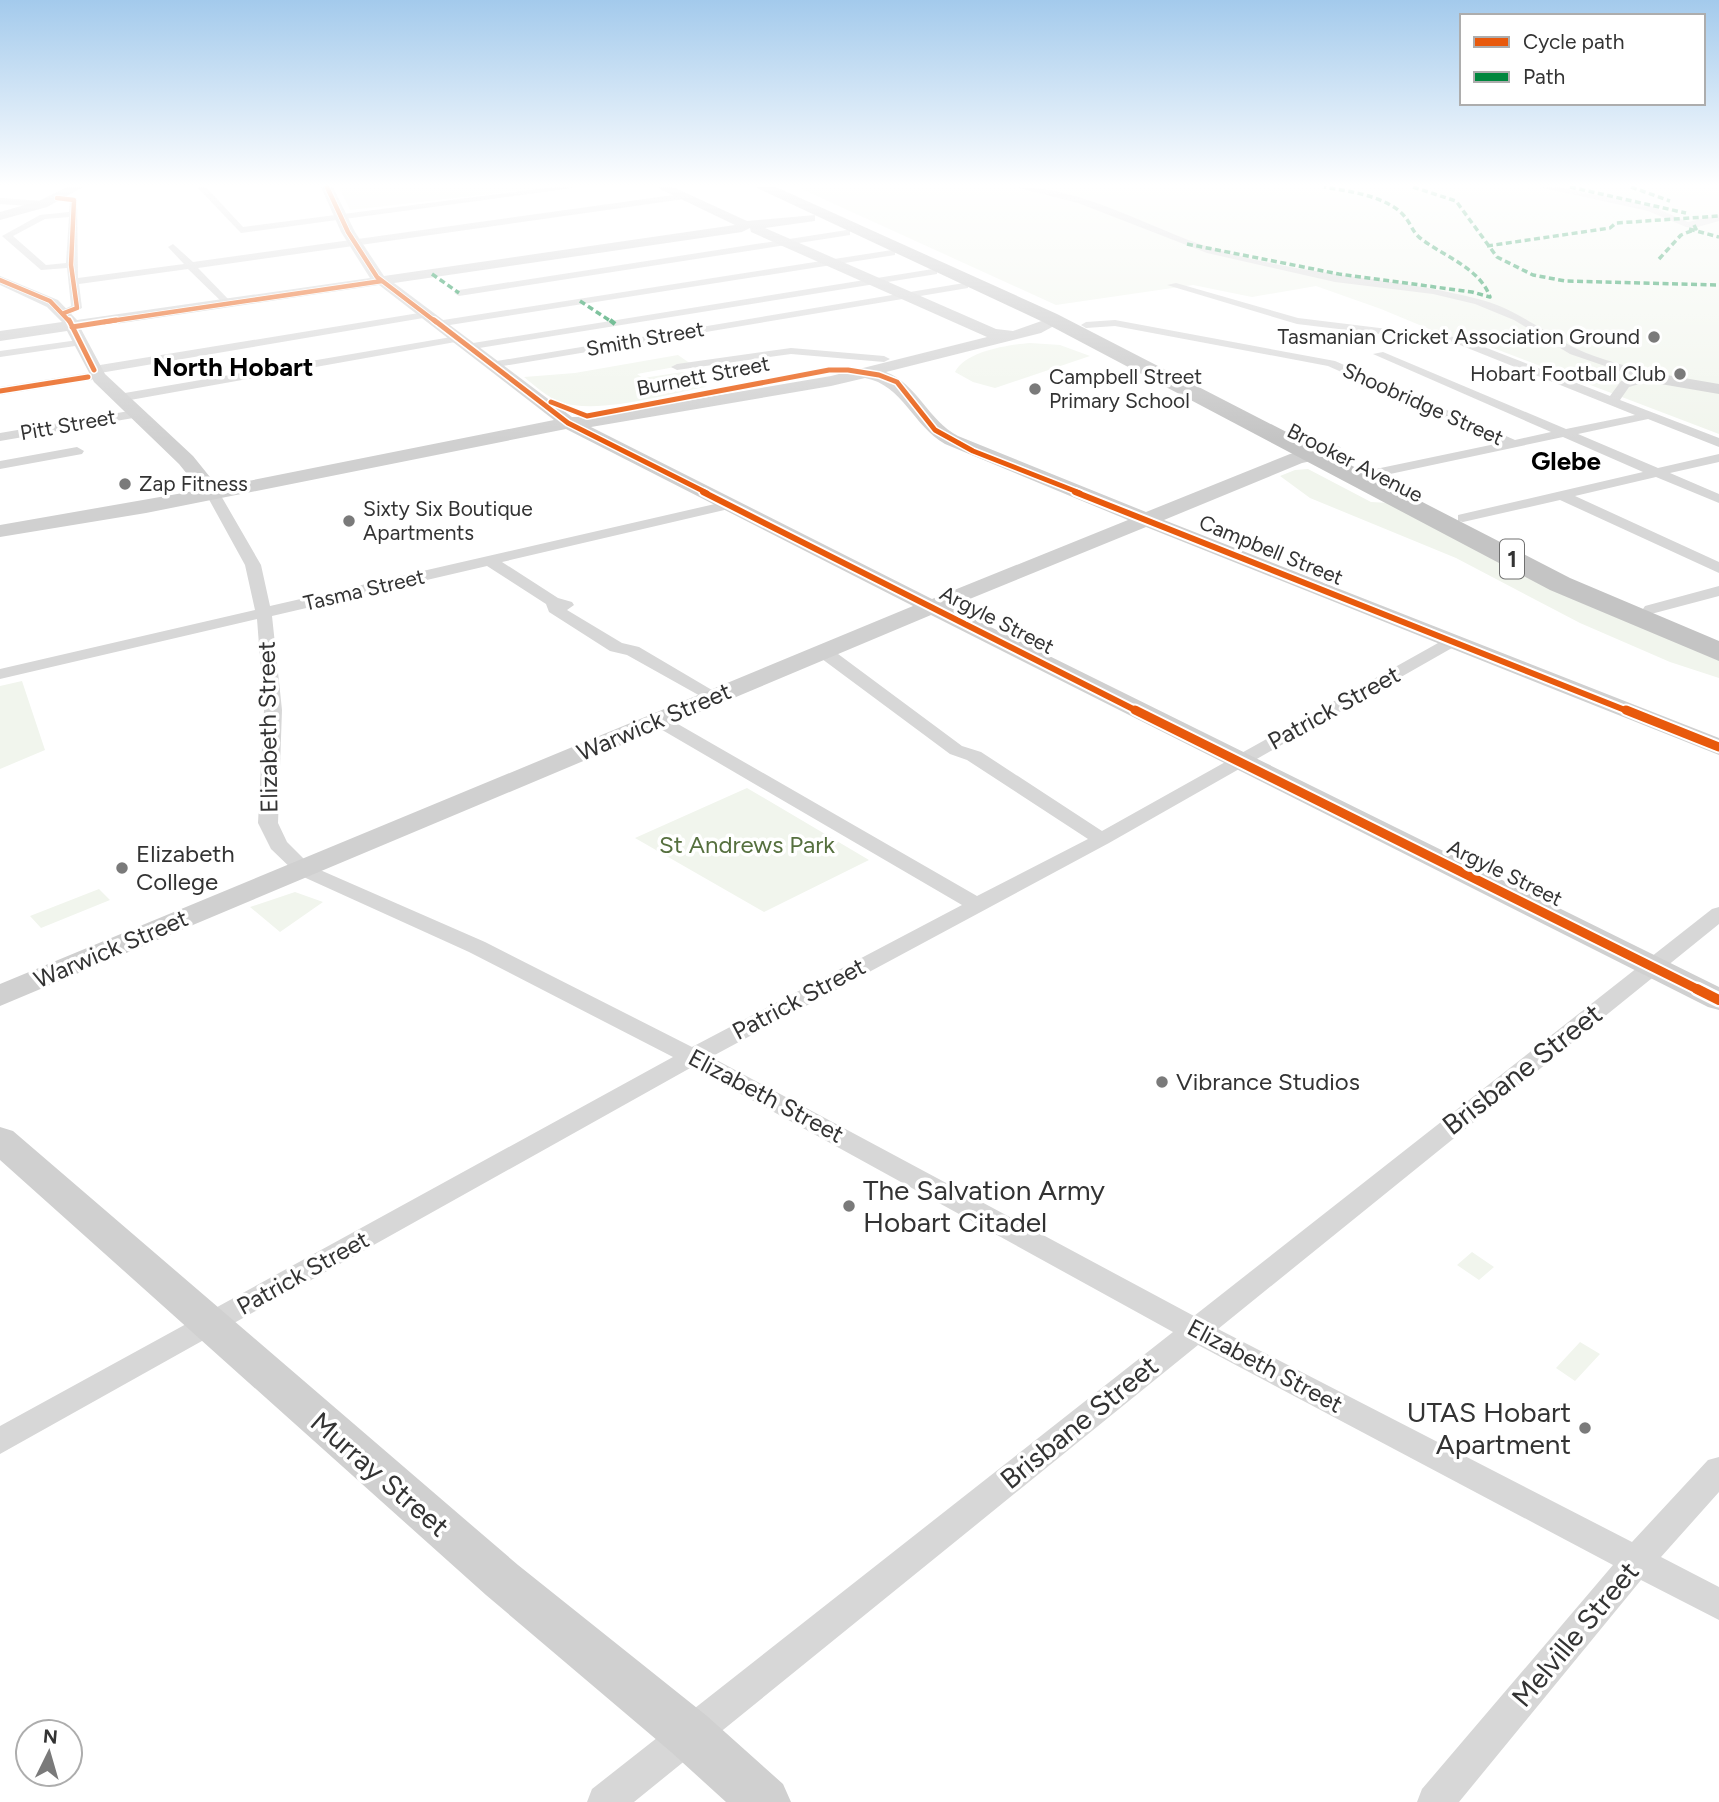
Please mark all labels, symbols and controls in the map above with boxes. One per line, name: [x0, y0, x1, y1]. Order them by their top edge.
legend: [1460, 14, 1705, 105]
text: Cycle path: [1523, 29, 1624, 54]
text: Path: [1523, 64, 1565, 89]
street label: Smith Street: [584, 316, 706, 361]
place label: Tasmanian Cricket Association Ground: [1278, 324, 1640, 349]
marker: Tasmanian Cricket Association Ground: [1646, 329, 1662, 345]
street label: Burnett Street: [634, 350, 771, 401]
district label: North Hobart: [153, 351, 313, 383]
street label: Shoobridge Street: [1339, 357, 1508, 450]
place label: Hobart Football Club: [1470, 361, 1666, 386]
place label: Campbell Street Primary School: [1049, 364, 1202, 413]
marker: Hobart Football Club: [1672, 366, 1688, 382]
marker: Campbell Street Primary School: [1027, 381, 1043, 397]
street label: Pitt Street: [18, 404, 118, 445]
street label: Brooker Avenue: [1283, 418, 1427, 508]
district label: Glebe: [1531, 445, 1601, 477]
place label: Zap Fitness: [139, 471, 248, 496]
marker: Zap Fitness: [117, 476, 133, 492]
place label: Sixty Six Boutique Apartments: [363, 496, 533, 545]
street label: Campbell Street: [1196, 509, 1347, 590]
marker: Sixty Six Boutique Apartments: [341, 513, 357, 529]
road number: 1: [1500, 540, 1524, 579]
street label: Tasma Street: [301, 563, 427, 616]
street label: Argyle Street: [936, 580, 1059, 659]
street label: Elizabeth Street: [252, 641, 283, 813]
street label: Patrick Street: [1263, 659, 1405, 756]
street label: Warwick Street: [572, 676, 735, 767]
park label: St Andrews Park: [659, 830, 835, 859]
street label: Argyle Street: [1444, 834, 1567, 911]
place label: Elizabeth College: [136, 839, 235, 896]
marker: Elizabeth College: [114, 860, 130, 876]
street label: Warwick Street: [29, 903, 192, 994]
street label: Patrick Street: [727, 951, 870, 1046]
street label: Brisbane Street: [1435, 996, 1609, 1142]
street label: Elizabeth Street: [684, 1042, 849, 1149]
place label: Vibrance Studios: [1176, 1067, 1360, 1096]
marker: Vibrance Studios: [1154, 1074, 1170, 1090]
place label: The Salvation Army Hobart Citadel: [863, 1173, 1105, 1239]
marker: The Salvation Army Hobart Citadel: [841, 1198, 857, 1214]
street label: Patrick Street: [232, 1224, 374, 1321]
street label: Elizabeth Street: [1183, 1312, 1348, 1419]
street label: Brisbane Street: [993, 1348, 1165, 1496]
place label: UTAS Hobart Apartment: [1407, 1395, 1571, 1461]
street label: Murray Street: [304, 1405, 456, 1543]
marker: UTAS Hobart Apartment: [1577, 1420, 1593, 1436]
street label: Melville Street: [1504, 1554, 1646, 1714]
north arrow: [14, 1718, 84, 1788]
text: N: [42, 1724, 59, 1749]

